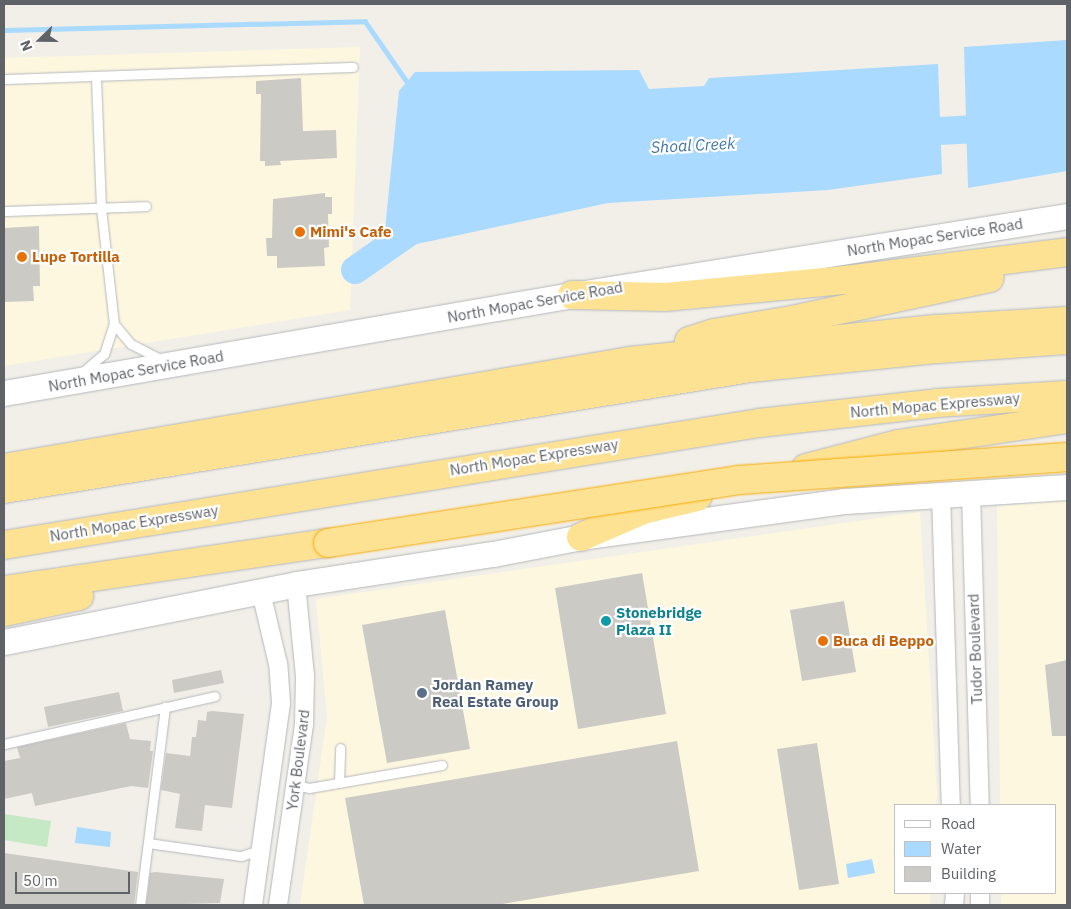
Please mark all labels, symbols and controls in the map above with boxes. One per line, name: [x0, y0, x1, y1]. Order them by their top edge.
north arrow: [15, 15, 65, 65]
text: N: [16, 38, 36, 54]
water label: Shoal Creek: [650, 133, 736, 157]
street label: North Mopac Service Road: [846, 214, 1024, 260]
place label: Mimi's Cafe: [310, 223, 391, 241]
marker: Mimi's Cafe: [294, 226, 306, 238]
place label: Lupe Tortilla: [32, 248, 120, 266]
marker: Lupe Tortilla: [16, 251, 28, 263]
street label: North Mopac Service Road: [446, 278, 624, 326]
street label: North Mopac Service Road: [47, 347, 225, 395]
street label: North Mopac Expressway: [849, 389, 1021, 421]
street label: North Mopac Expressway: [449, 435, 619, 479]
street label: North Mopac Expressway: [49, 501, 219, 545]
street label: Tudor Boulevard: [964, 593, 986, 705]
place label: Stonebridge Plaza II: [616, 603, 702, 638]
marker: Stonebridge Plaza II: [600, 615, 612, 627]
place label: Buca di Beppo: [833, 632, 934, 650]
marker: Buca di Beppo: [817, 635, 829, 647]
place label: Jordan Ramey Real Estate Group: [432, 675, 559, 710]
marker: Jordan Ramey Real Estate Group: [416, 687, 428, 699]
street label: York Boulevard: [283, 708, 313, 812]
legend: [894, 804, 1056, 894]
text: Road: [941, 814, 976, 833]
text: Water: [941, 839, 981, 858]
scale bar: [18, 862, 132, 894]
text: Building: [941, 864, 996, 883]
text: 50 m: [23, 871, 58, 890]

